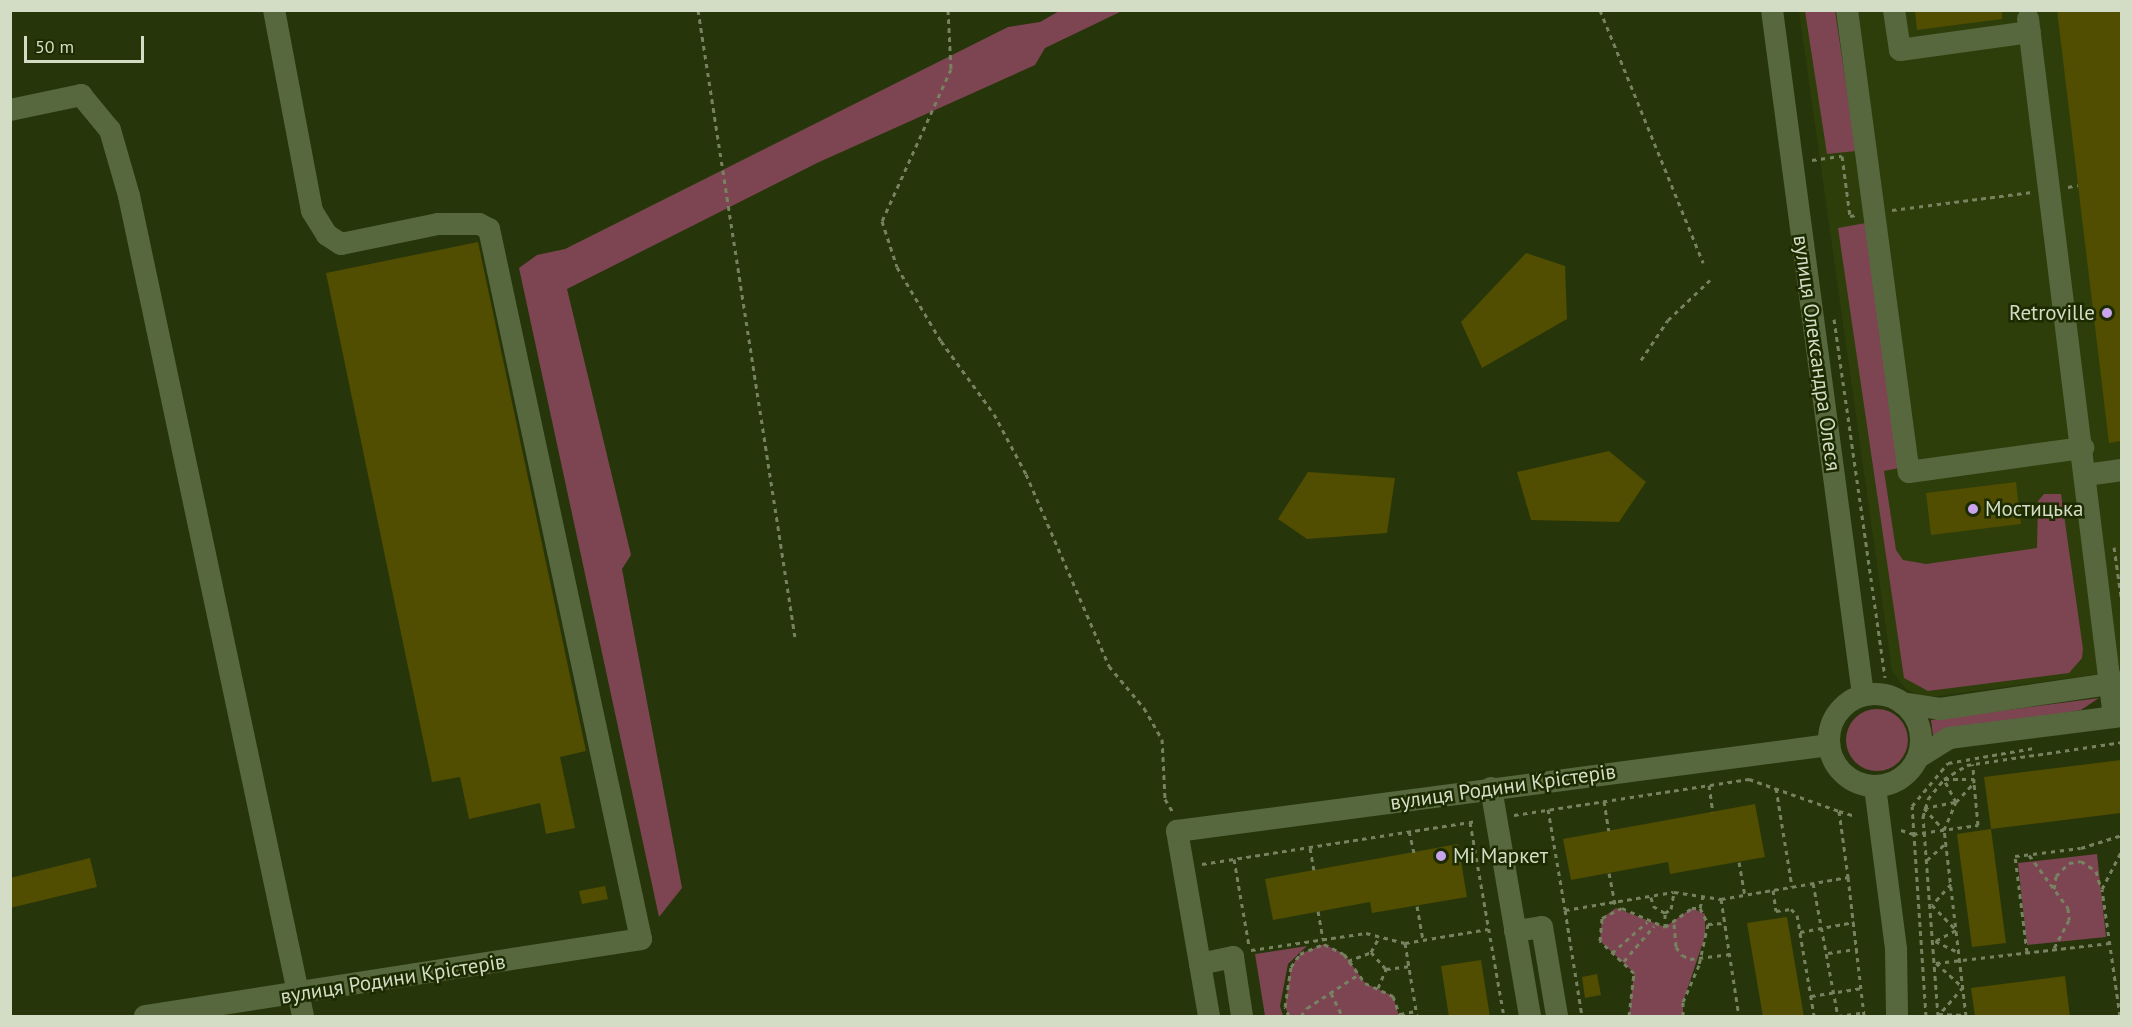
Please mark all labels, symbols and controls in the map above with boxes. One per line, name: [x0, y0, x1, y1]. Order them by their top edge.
scale bar: [27, 24, 147, 62]
text: 50 m: [35, 35, 74, 58]
street label: вулиця Олександра Олеся: [1788, 233, 1846, 473]
place label: Retroville: [2009, 300, 2095, 326]
marker: Retroville: [2100, 306, 2114, 320]
place label: Мостицька: [1985, 496, 2084, 522]
marker: Мостицька: [1966, 502, 1980, 516]
street label: вулиця Родини Крістерів: [1389, 759, 1617, 815]
place label: Мі Маркет: [1453, 843, 1548, 869]
marker: Мі Маркет: [1434, 849, 1448, 863]
street label: вулиця Родини Крістерів: [279, 949, 507, 1009]

